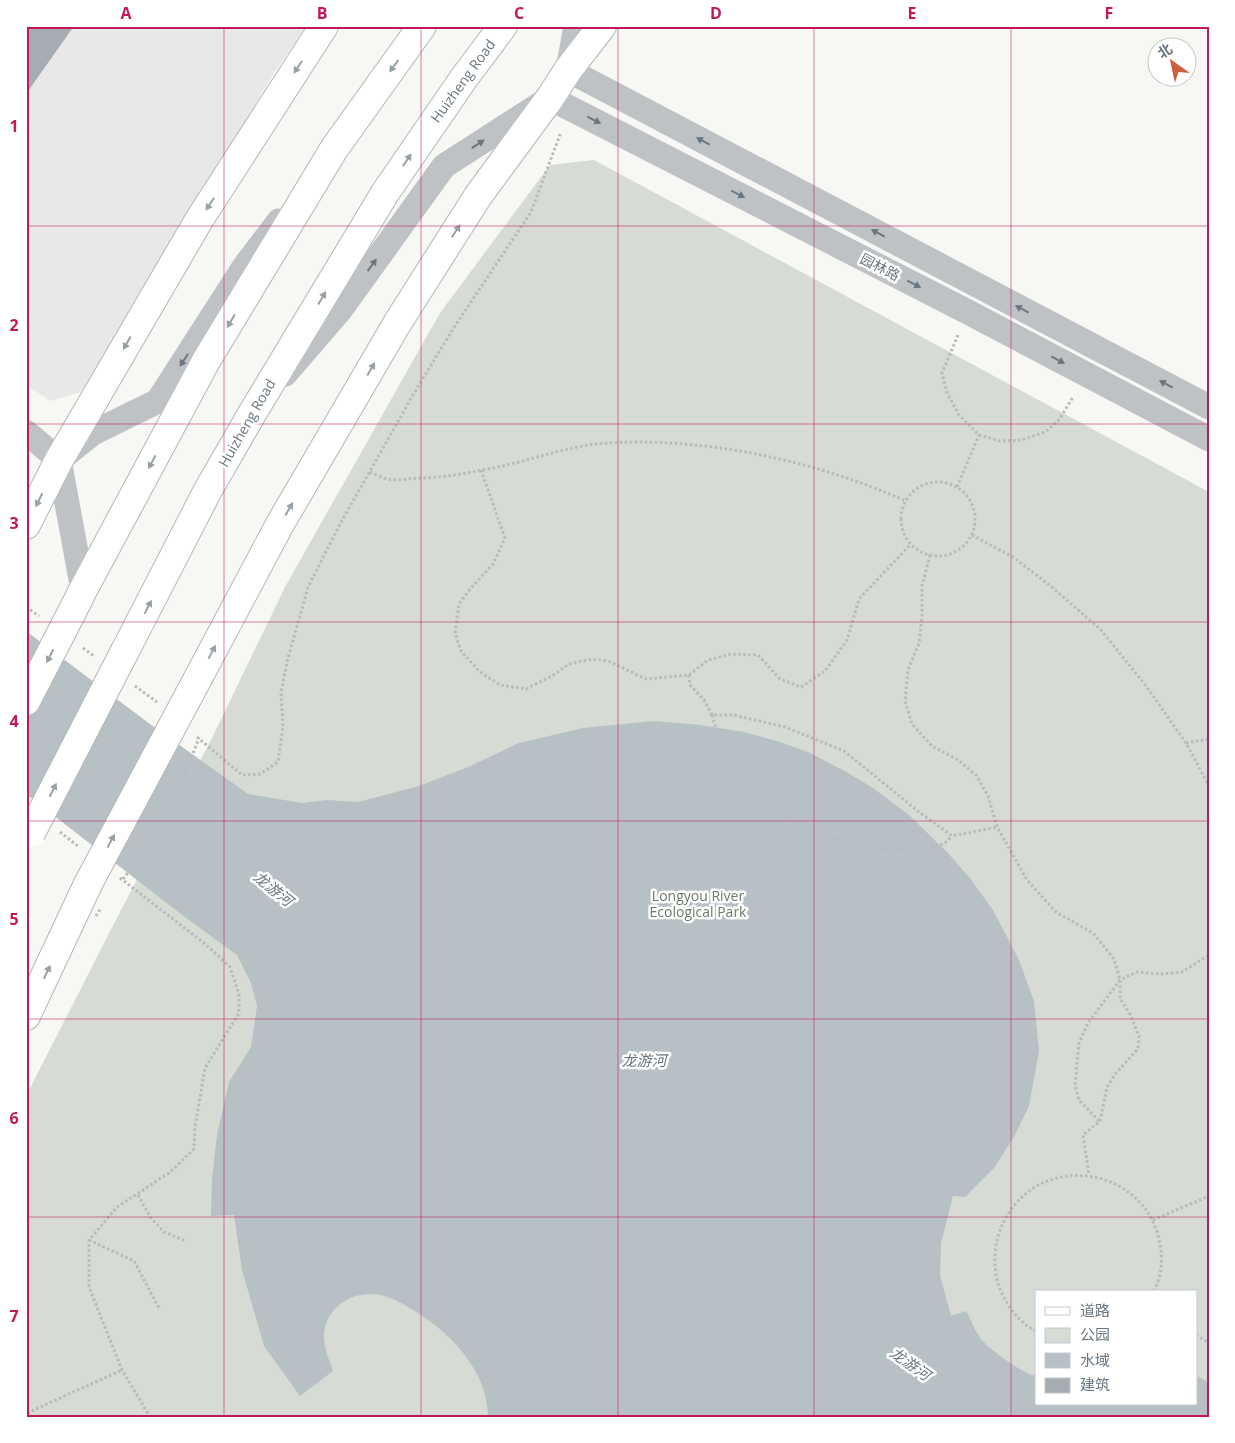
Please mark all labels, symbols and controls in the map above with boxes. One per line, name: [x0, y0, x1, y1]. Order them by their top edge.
text: A: [120, 2, 132, 24]
text: B: [317, 2, 327, 24]
text: C: [514, 2, 524, 24]
text: D: [710, 2, 722, 24]
text: E: [908, 2, 917, 24]
text: F: [1105, 2, 1113, 24]
street label: Huizheng Road: [426, 35, 499, 126]
north arrow: [1148, 38, 1198, 88]
text: 北: [1154, 39, 1176, 62]
one-way arrow: [389, 59, 399, 73]
one-way arrow: [293, 60, 302, 74]
text: 1: [9, 115, 19, 137]
one-way arrow: [586, 116, 601, 124]
one-way arrow: [696, 137, 710, 145]
one-way arrow: [471, 140, 484, 149]
one-way arrow: [402, 153, 412, 167]
one-way arrow: [731, 190, 745, 198]
one-way arrow: [205, 197, 214, 210]
one-way arrow: [452, 224, 461, 237]
one-way arrow: [871, 229, 885, 237]
street label: 园林路: [857, 249, 903, 285]
one-way arrow: [367, 258, 377, 272]
one-way arrow: [907, 280, 921, 288]
one-way arrow: [317, 292, 326, 305]
one-way arrow: [1014, 305, 1029, 313]
text: 2: [9, 314, 19, 336]
one-way arrow: [226, 314, 235, 327]
one-way arrow: [122, 337, 131, 350]
one-way arrow: [179, 353, 189, 366]
one-way arrow: [1051, 356, 1065, 364]
one-way arrow: [366, 362, 375, 375]
street label: Huizheng Road: [214, 375, 279, 470]
one-way arrow: [1158, 380, 1173, 388]
one-way arrow: [148, 455, 156, 470]
one-way arrow: [35, 493, 43, 507]
one-way arrow: [284, 502, 293, 516]
text: 3: [9, 512, 19, 534]
one-way arrow: [144, 600, 152, 615]
one-way arrow: [208, 645, 216, 659]
one-way arrow: [46, 648, 54, 663]
text: 4: [9, 710, 19, 732]
one-way arrow: [49, 783, 57, 797]
one-way arrow: [107, 834, 115, 848]
water label: 龙游河: [250, 866, 300, 912]
park label: Longyou River Ecological Park: [650, 886, 747, 921]
text: 5: [9, 908, 19, 930]
one-way arrow: [43, 965, 51, 979]
water label: 龙游河: [621, 1050, 669, 1070]
text: 6: [9, 1107, 19, 1129]
legend: [1035, 1290, 1198, 1406]
text: 道路: [1080, 1300, 1110, 1320]
text: 7: [9, 1305, 19, 1327]
text: 公园: [1080, 1324, 1110, 1344]
water label: 龙游河: [886, 1342, 937, 1386]
text: 水域: [1080, 1350, 1110, 1370]
text: 建筑: [1080, 1374, 1110, 1394]

